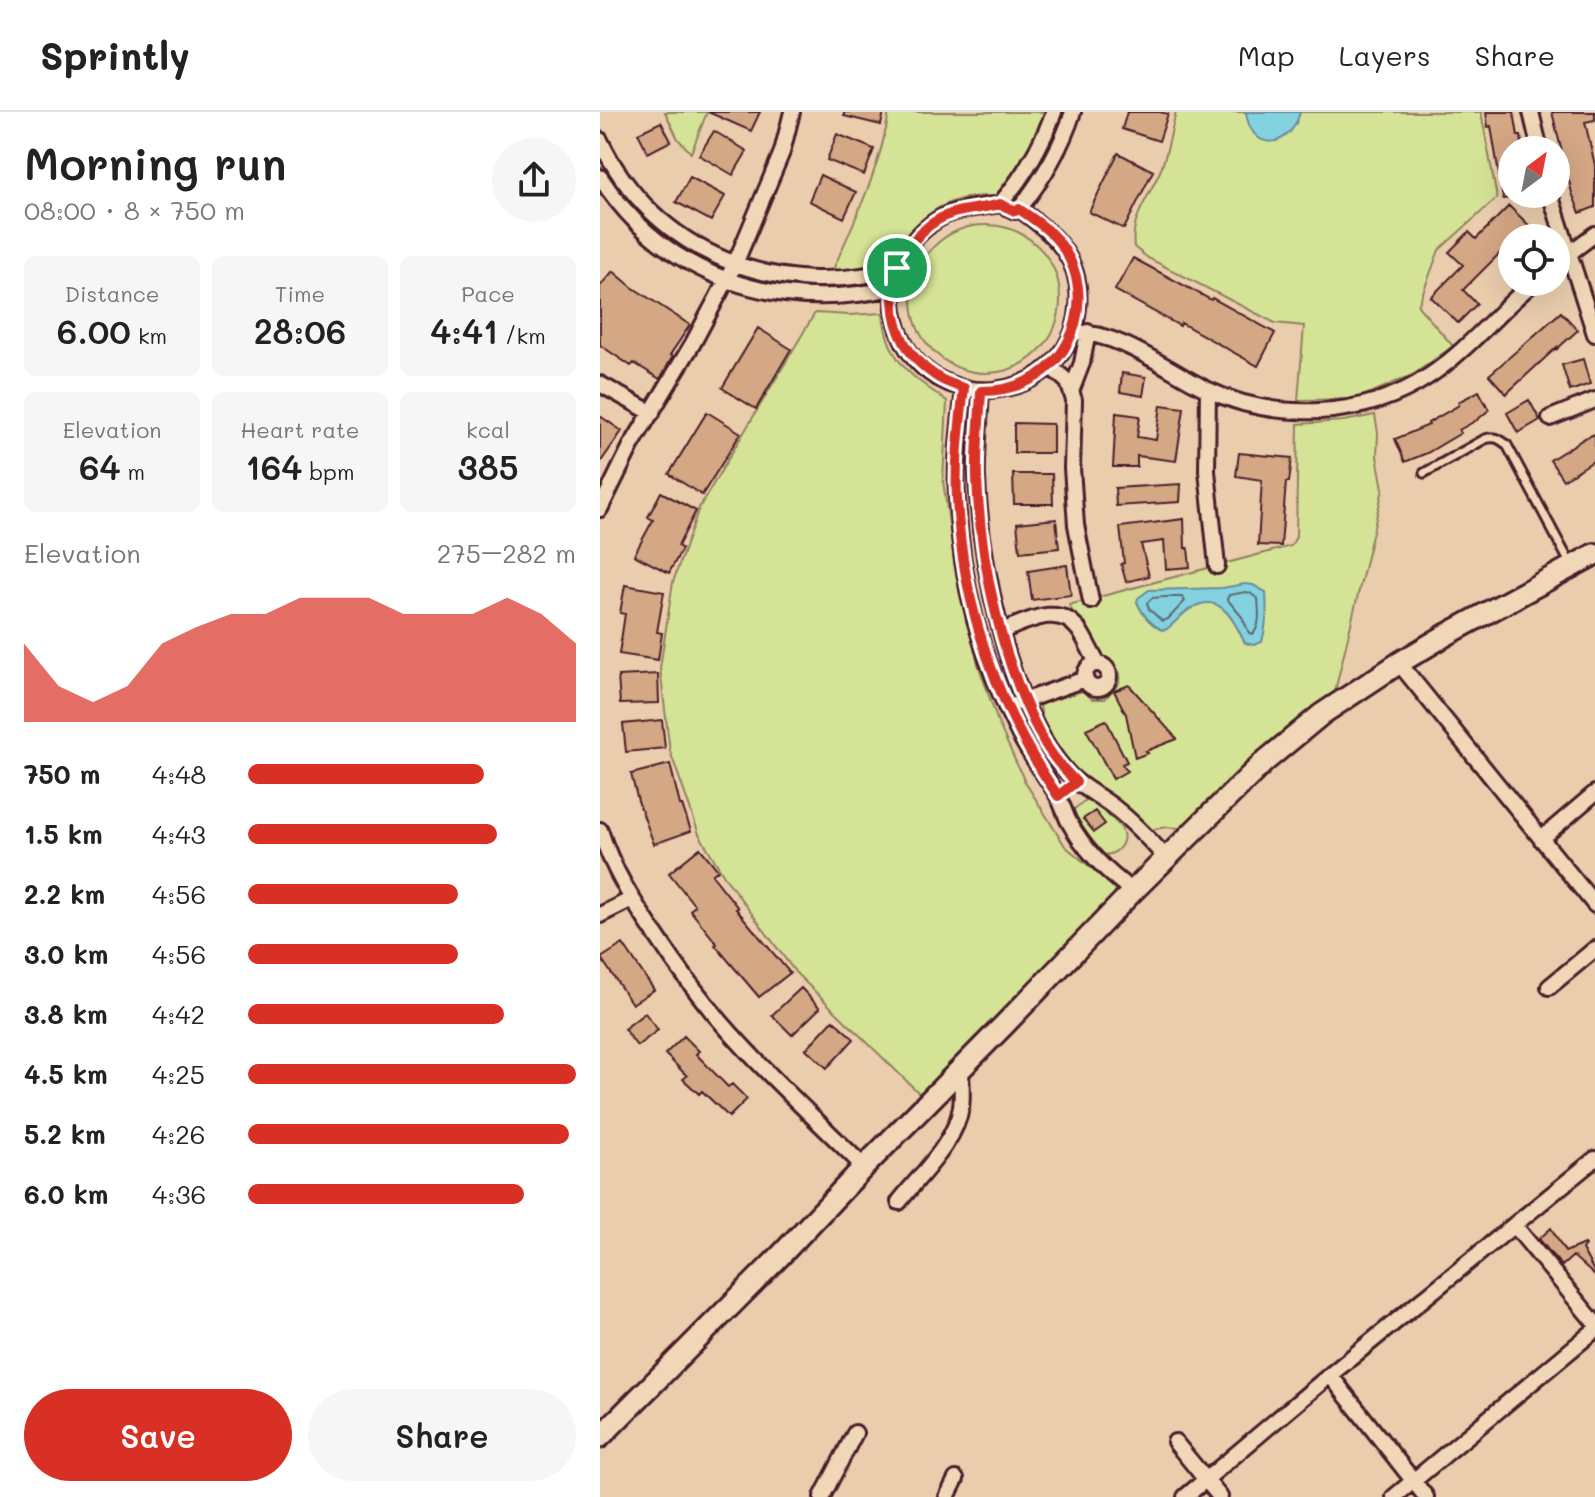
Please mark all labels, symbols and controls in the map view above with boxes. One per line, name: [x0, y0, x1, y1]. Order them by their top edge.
text: Sprintly: [40, 30, 190, 80]
text: Map: [1238, 37, 1295, 73]
text: Layers: [1339, 37, 1431, 73]
text: Share: [1475, 37, 1555, 73]
text: Morning run: [24, 134, 287, 191]
north arrow: [1498, 136, 1570, 208]
map controls: [1498, 136, 1570, 296]
button: share: [492, 138, 576, 222]
text: 08:00 · 8 × 750 m: [24, 193, 245, 227]
button: locate: [1498, 224, 1570, 296]
pin: [863, 234, 931, 302]
icon: arrive: [875, 246, 919, 290]
text: Distance: [65, 279, 159, 308]
text: Time: [275, 279, 325, 308]
text: Pace: [461, 279, 515, 308]
text: 6.00: [57, 308, 131, 353]
text: 28:06: [254, 308, 346, 353]
text: 4:41: [430, 308, 498, 353]
text: km: [131, 321, 167, 350]
text: /km: [498, 321, 546, 350]
text: Elevation: [63, 415, 161, 444]
text: Heart rate: [241, 415, 359, 444]
text: kcal: [466, 415, 510, 444]
text: 64: [79, 444, 121, 489]
text: 164: [246, 444, 302, 489]
text: 385: [458, 444, 519, 489]
text: m: [121, 457, 145, 486]
text: bpm: [302, 457, 354, 486]
text: Elevation: [24, 536, 141, 570]
text: 275–282 m: [437, 536, 576, 570]
text: 750 m: [24, 757, 100, 791]
text: 4:48: [152, 757, 206, 791]
text: 1.5 km: [24, 817, 103, 851]
text: 4:43: [152, 817, 206, 851]
text: 2.2 km: [24, 877, 105, 911]
text: 4:56: [152, 877, 206, 911]
text: 3.0 km: [24, 937, 108, 971]
text: 4:56: [152, 937, 206, 971]
text: 3.8 km: [24, 997, 108, 1031]
text: 4:42: [152, 997, 205, 1031]
text: 4.5 km: [24, 1057, 108, 1091]
text: 4:25: [152, 1057, 205, 1091]
text: 5.2 km: [24, 1117, 106, 1151]
text: 4:26: [152, 1117, 206, 1151]
text: 6.0 km: [24, 1177, 108, 1211]
text: 4:36: [152, 1177, 206, 1211]
button: Save: [24, 1389, 292, 1481]
button: Share: [308, 1389, 576, 1481]

